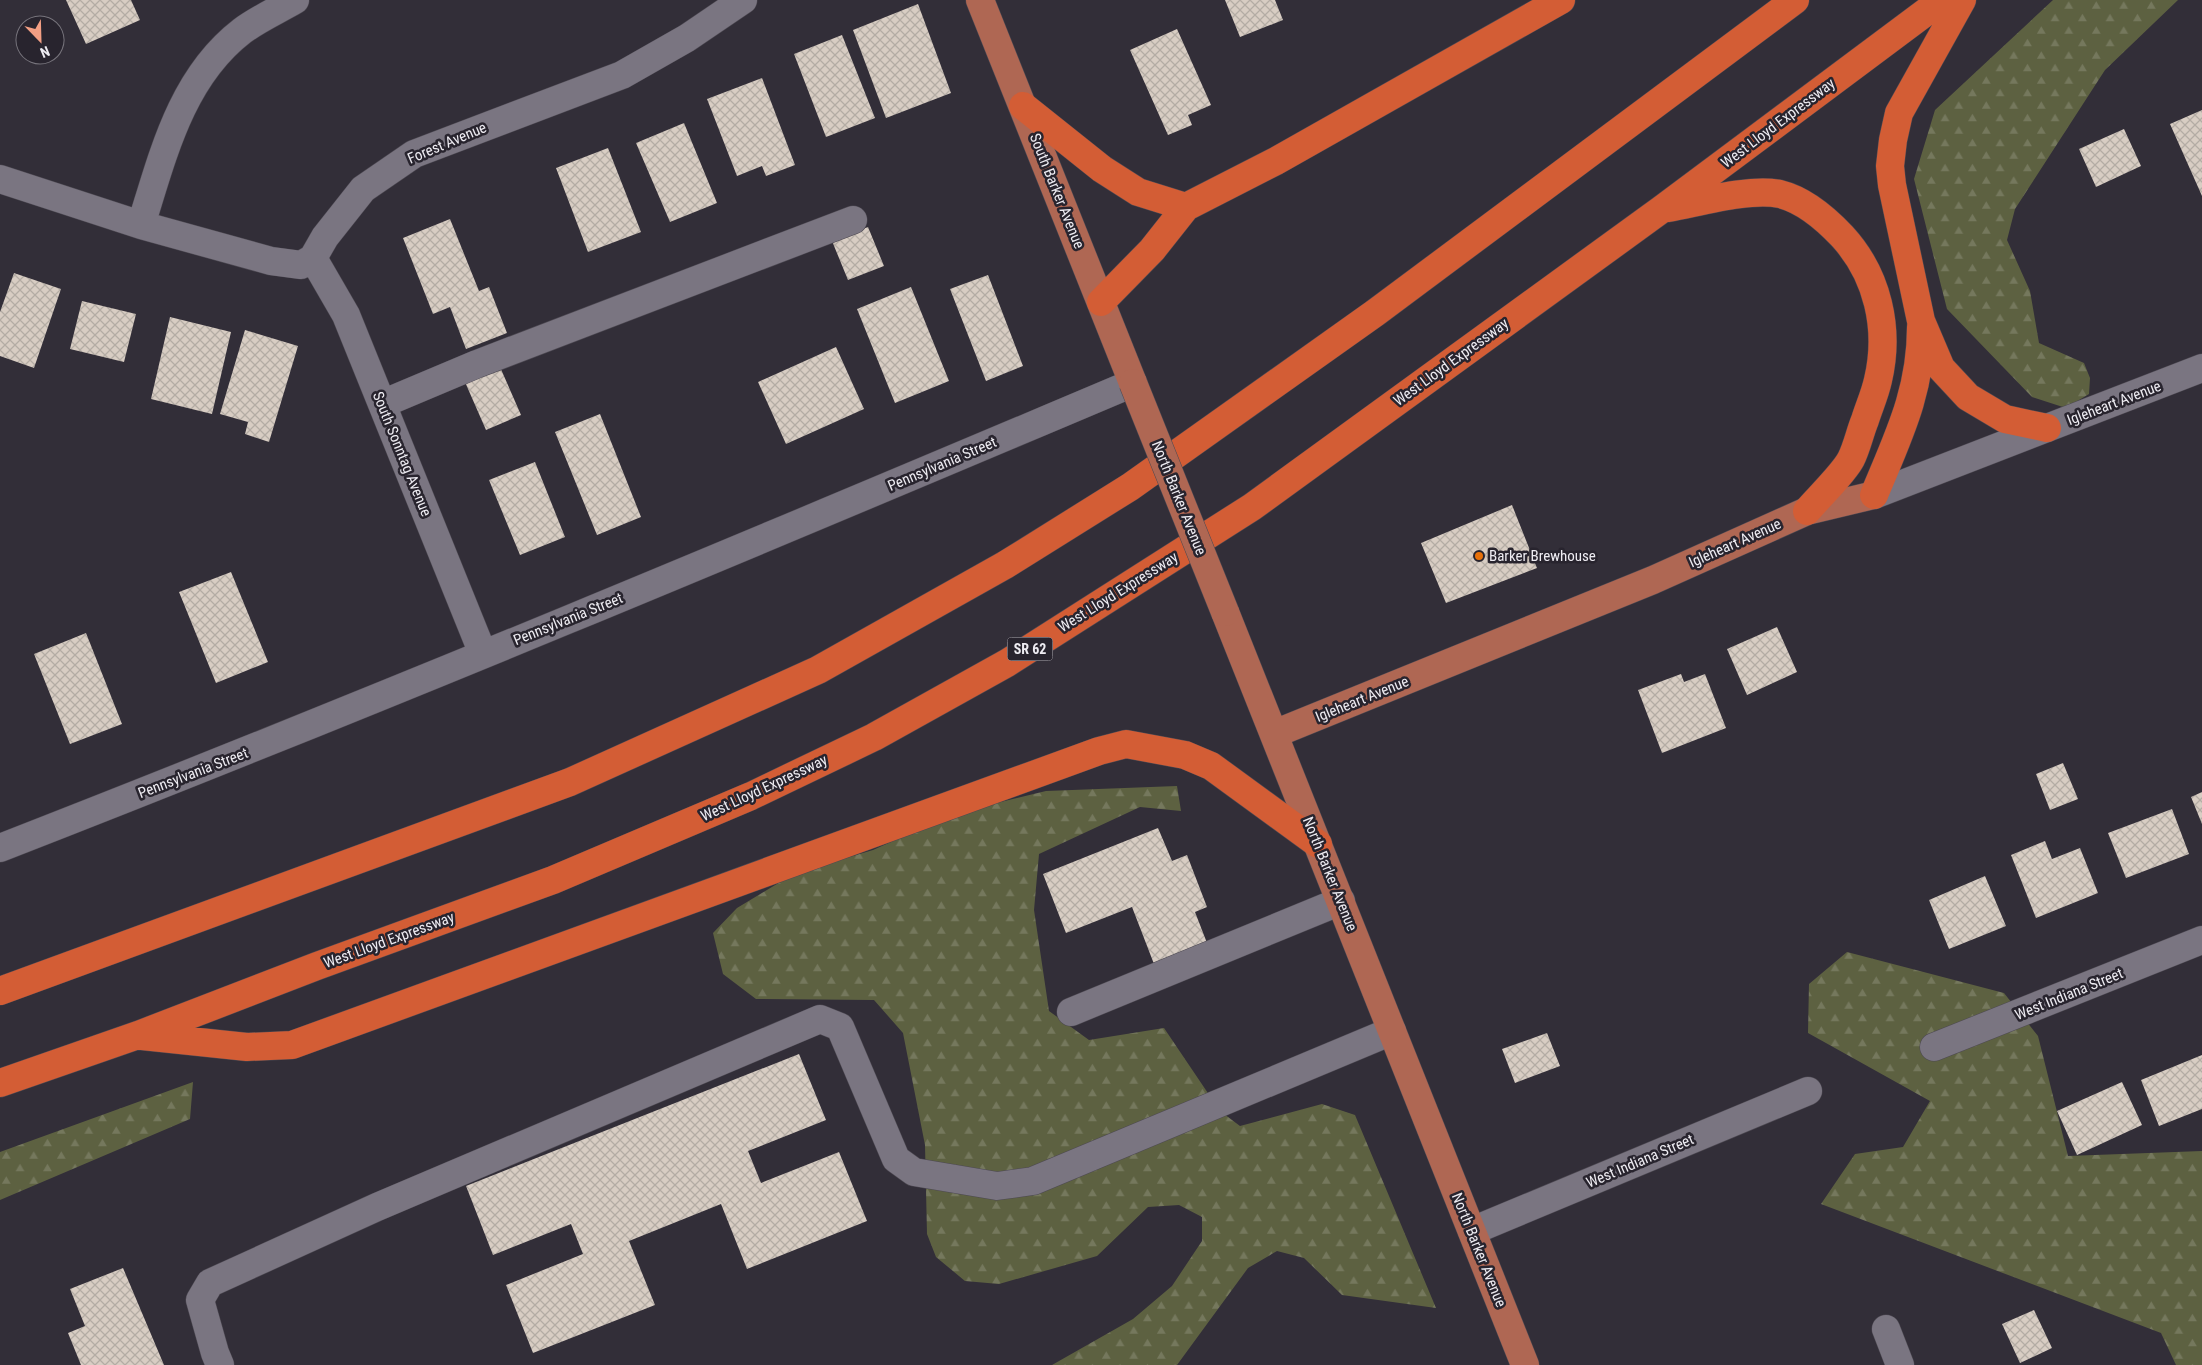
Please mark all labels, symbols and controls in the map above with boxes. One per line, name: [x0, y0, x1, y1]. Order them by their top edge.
north arrow: [15, 15, 65, 65]
text: N: [38, 43, 52, 61]
street label: West Lloyd Expressway: [1718, 74, 1838, 172]
street label: Forest Avenue: [405, 118, 489, 168]
street label: South Barker Avenue: [1026, 131, 1088, 251]
street label: West Lloyd Expressway: [1390, 314, 1512, 410]
street label: Igleheart Avenue: [2065, 377, 2163, 429]
street label: South Sonntag Avenue: [369, 389, 435, 519]
street label: Pennsylvania Street: [885, 433, 999, 495]
street label: North Barker Avenue: [1148, 438, 1210, 558]
street label: Igleheart Avenue: [1686, 515, 1784, 571]
place label: Barker Brewhouse: [1489, 547, 1596, 565]
street label: West Lloyd Expressway: [1055, 548, 1181, 636]
marker: Barker Brewhouse: [1473, 550, 1485, 562]
street label: Pennsylvania Street: [511, 589, 625, 649]
road number: SR 62: [1008, 638, 1052, 661]
street label: Igleheart Avenue: [1313, 672, 1411, 726]
street label: Pennsylvania Street: [135, 744, 251, 802]
street label: West Lloyd Expressway: [698, 751, 830, 825]
street label: North Barker Avenue: [1299, 814, 1361, 934]
street label: West Lloyd Expressway: [321, 908, 457, 972]
street label: West Indiana Street: [2012, 964, 2126, 1024]
street label: West Indiana Street: [1584, 1130, 1696, 1192]
street label: North Barker Avenue: [1448, 1190, 1510, 1310]

